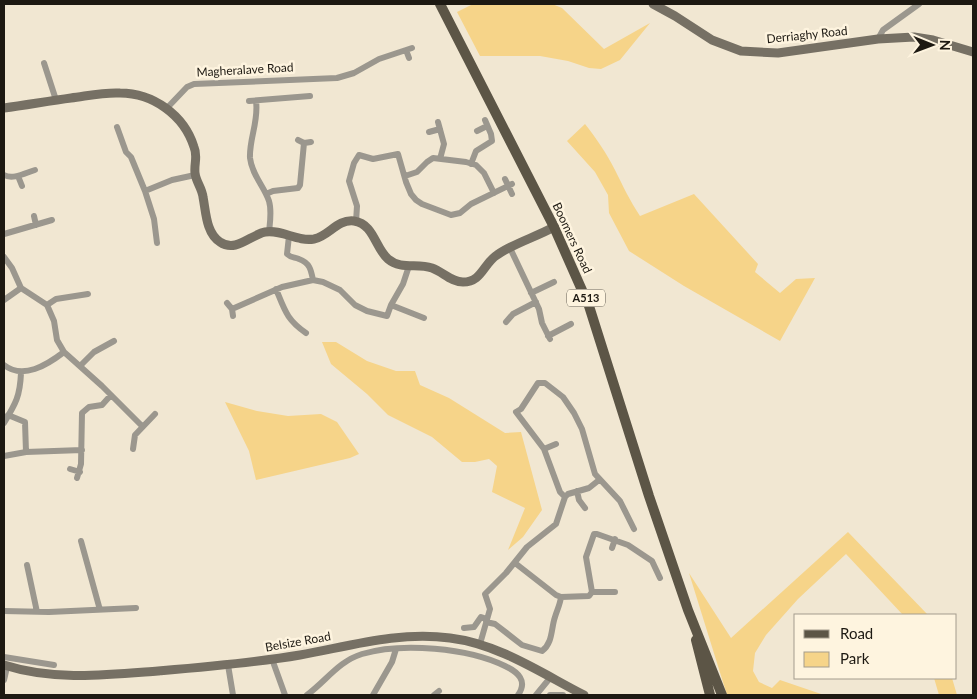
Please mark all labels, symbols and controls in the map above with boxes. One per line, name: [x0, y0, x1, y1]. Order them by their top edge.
north arrow: [907, 20, 957, 70]
street label: Derriaghy Road: [766, 23, 848, 46]
text: N: [937, 40, 954, 51]
street label: Magheralave Road: [196, 59, 294, 80]
street label: Boomers Road: [549, 200, 595, 276]
road number: A513: [567, 290, 605, 306]
legend: [794, 614, 957, 679]
text: Road: [840, 624, 873, 642]
street label: Belsize Road: [264, 628, 332, 655]
text: Park: [840, 649, 870, 667]

